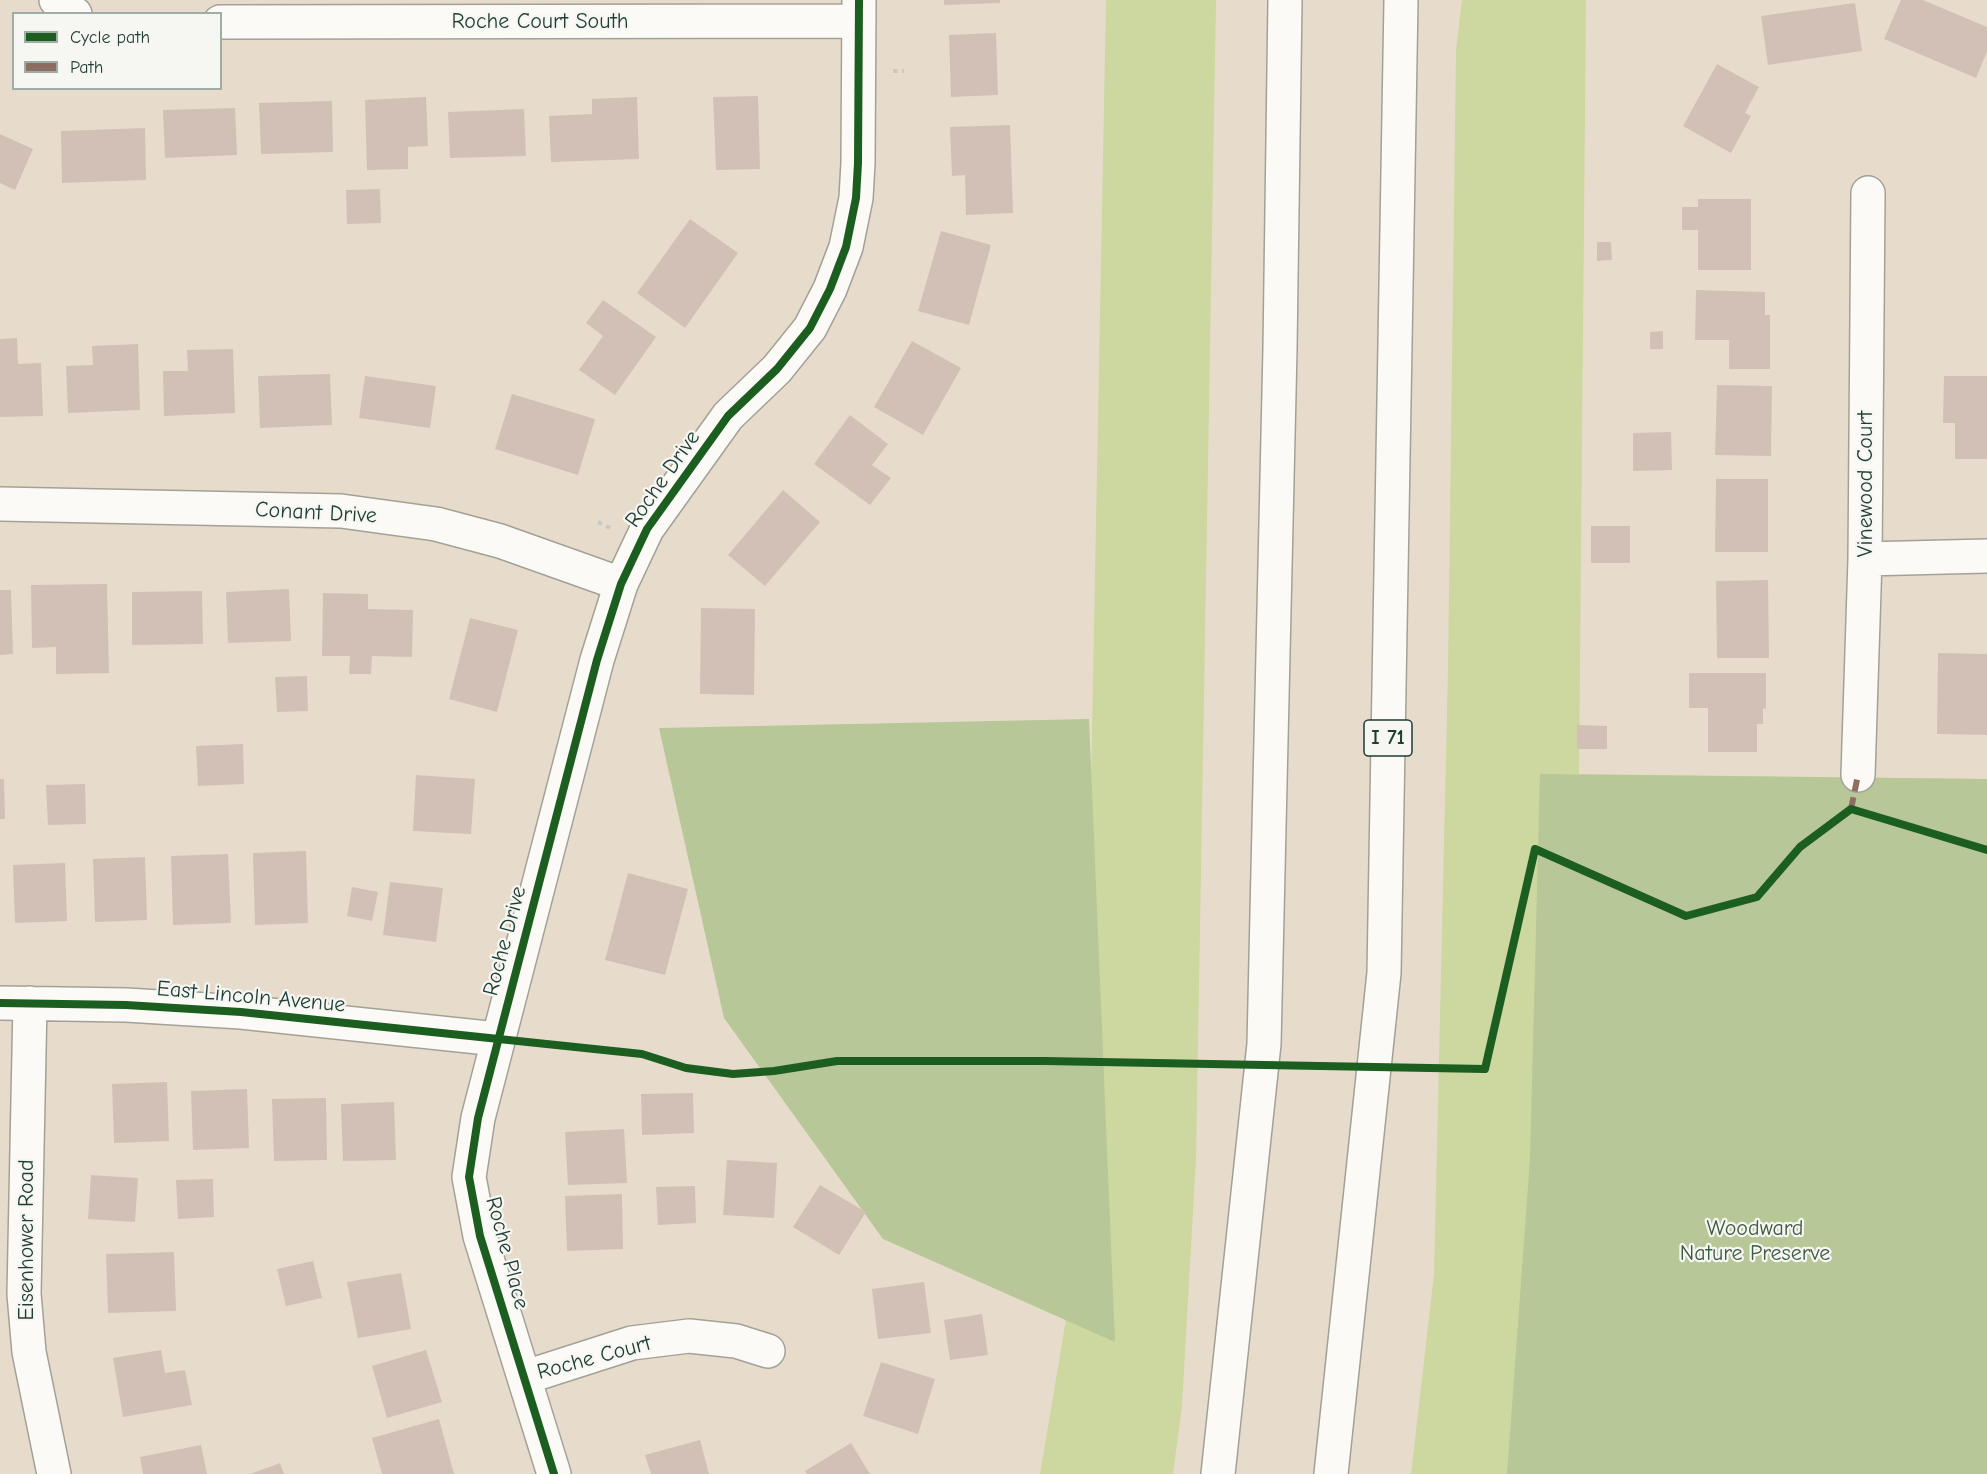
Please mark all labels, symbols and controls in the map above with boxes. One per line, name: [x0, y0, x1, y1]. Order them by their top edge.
street label: Roche Court South: [451, 9, 629, 35]
legend: [12, 12, 222, 90]
text: Cycle path: [70, 27, 150, 48]
text: Path: [70, 57, 103, 78]
street label: Vinewood Court: [1853, 411, 1879, 557]
street label: Roche Drive: [620, 425, 706, 533]
street label: Conant Drive: [254, 497, 378, 529]
road number: I 71: [1364, 720, 1412, 756]
street label: Roche Drive: [478, 883, 532, 999]
street label: East Lincoln Avenue: [156, 976, 346, 1018]
street label: Eisenhower Road: [14, 1159, 40, 1321]
street label: Roche Place: [479, 1194, 535, 1312]
park label: Woodward Nature Preserve: [1680, 1216, 1830, 1268]
street label: Roche Court: [534, 1330, 654, 1386]

